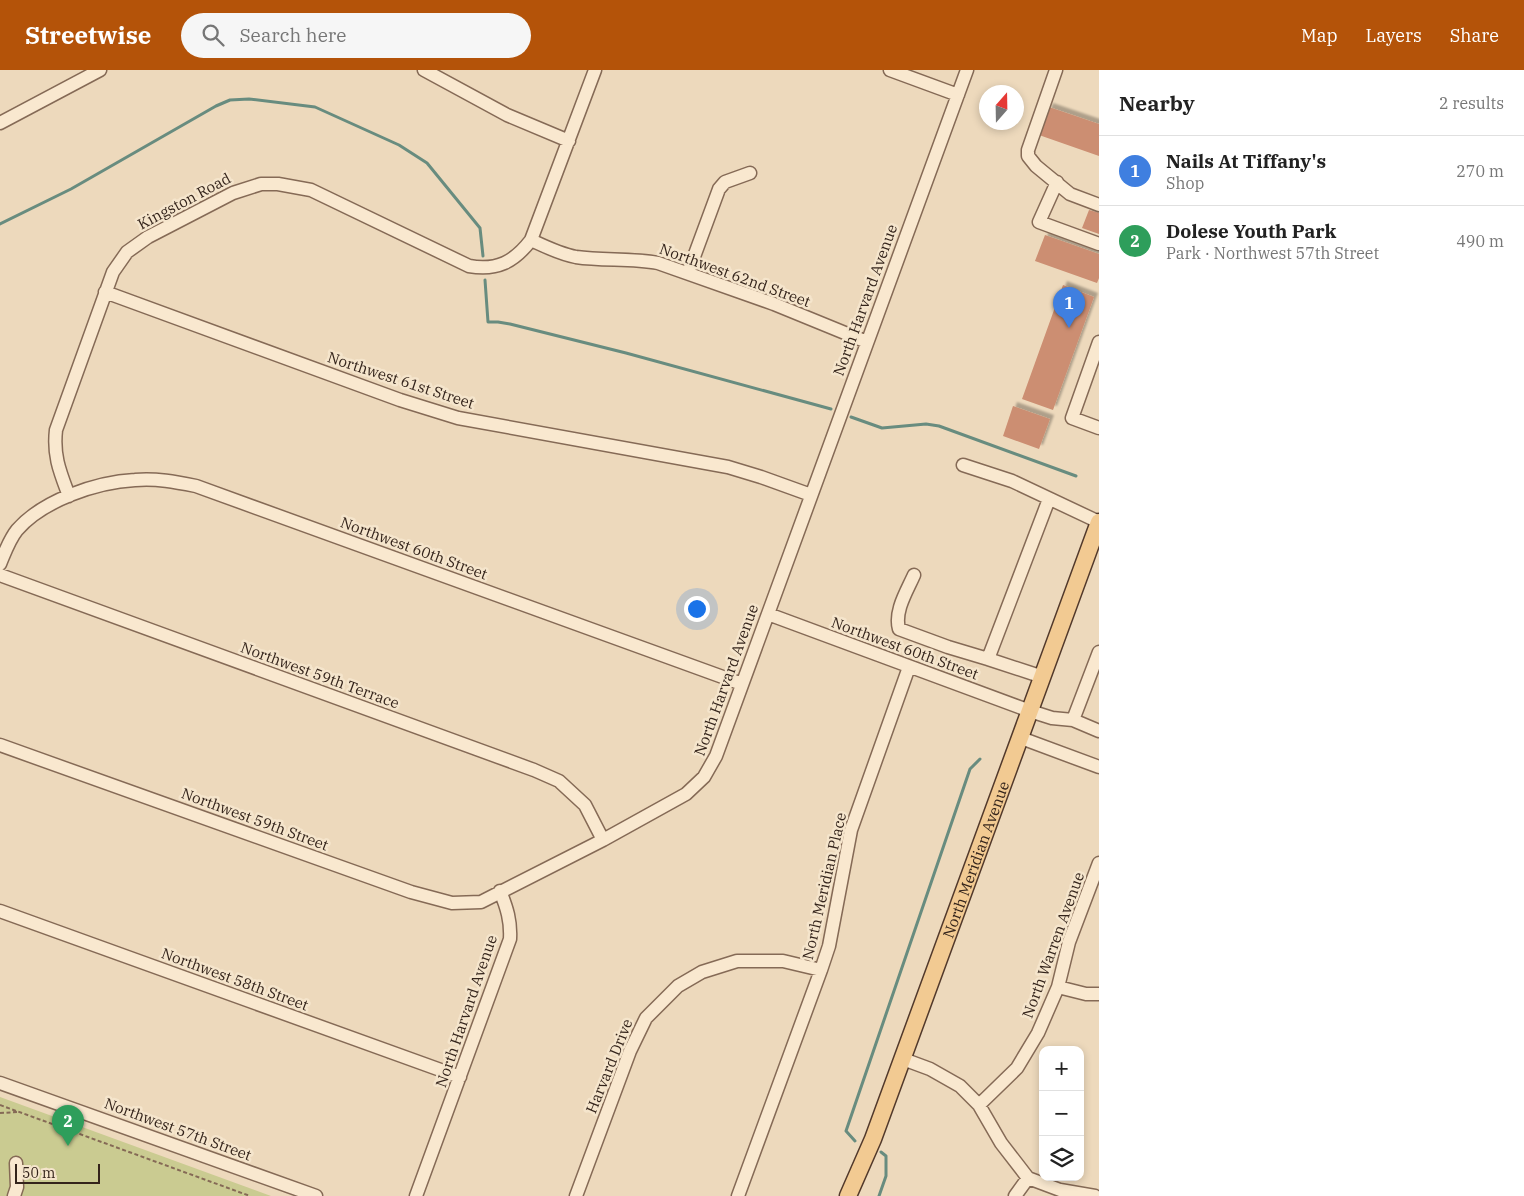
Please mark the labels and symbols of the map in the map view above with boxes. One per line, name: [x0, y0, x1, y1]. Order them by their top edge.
north arrow: [979, 85, 1024, 130]
street label: Kingston Road: [134, 168, 234, 234]
street label: North Harvard Avenue: [829, 222, 901, 378]
street label: Northwest 62nd Street: [657, 239, 813, 311]
pin: 1: [1053, 287, 1085, 328]
street label: Northwest 61st Street: [325, 347, 477, 413]
street label: Northwest 60th Street: [338, 513, 490, 583]
your location: [684, 596, 710, 622]
street label: North Harvard Avenue: [690, 602, 762, 758]
street label: Northwest 60th Street: [829, 613, 981, 683]
street label: Northwest 59th Terrace: [238, 637, 402, 713]
street label: North Meridian Avenue: [938, 778, 1013, 940]
street label: Northwest 59th Street: [179, 784, 331, 854]
street label: North Meridian Place: [798, 811, 850, 961]
street label: North Warren Avenue: [1018, 869, 1088, 1021]
street label: North Harvard Avenue: [431, 932, 501, 1090]
street label: Northwest 58th Street: [159, 944, 311, 1014]
street label: Harvard Drive: [581, 1016, 637, 1116]
street label: Northwest 57th Street: [102, 1094, 254, 1164]
pin: 2: [52, 1105, 84, 1146]
scale bar: [15, 1161, 100, 1184]

